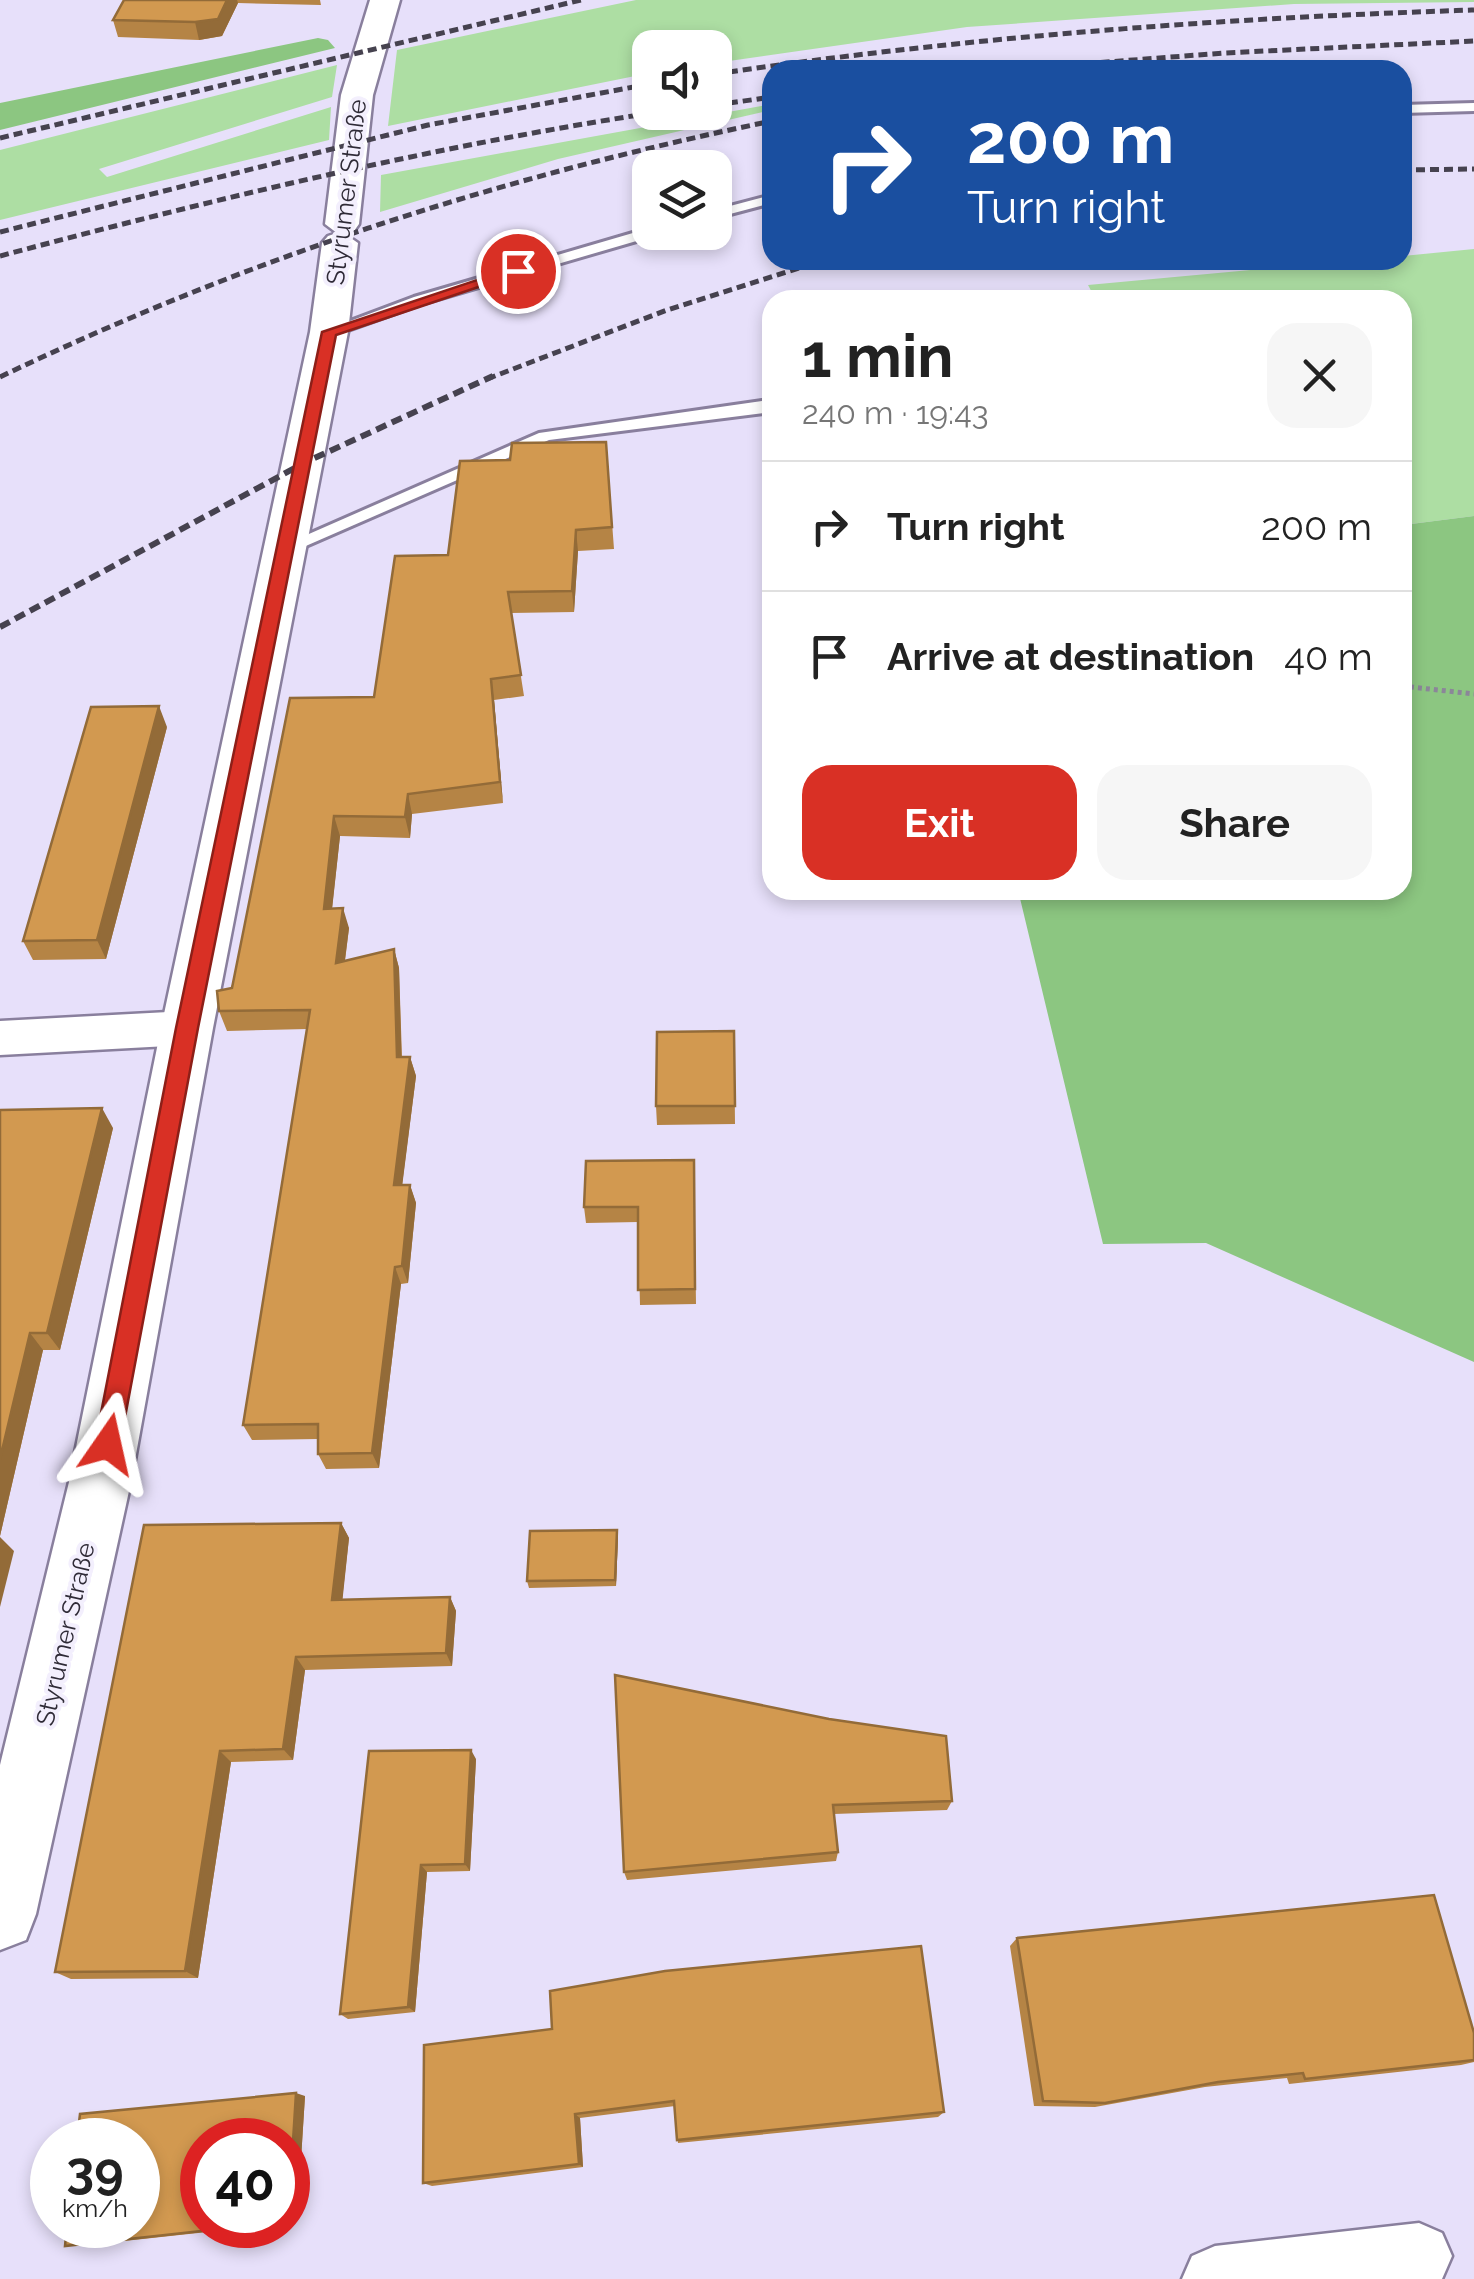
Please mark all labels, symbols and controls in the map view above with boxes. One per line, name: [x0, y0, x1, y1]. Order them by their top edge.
map controls: [632, 30, 732, 250]
button: sound: [632, 30, 732, 130]
street label: Styrumer Straße: [320, 97, 372, 287]
text: 200 m: [967, 97, 1174, 179]
icon: right: [802, 100, 932, 230]
button: layers: [632, 150, 732, 250]
text: Turn right: [967, 181, 1165, 234]
pin: [476, 229, 561, 314]
icon: arrive: [491, 244, 546, 299]
text: 1 min: [802, 321, 953, 391]
button: close: [1267, 323, 1372, 428]
text: 240 m · 19:43: [802, 394, 989, 431]
icon: right: [802, 499, 857, 554]
text: Turn right: [887, 504, 1064, 549]
text: 200 m: [1261, 504, 1372, 549]
icon: arrive: [802, 629, 857, 684]
text: Arrive at destination: [887, 634, 1254, 679]
text: 40 m: [1284, 634, 1373, 679]
button: Exit: [802, 765, 1077, 880]
button: Share: [1097, 765, 1372, 880]
position arrow: [56, 1392, 160, 1496]
street label: Styrumer Straße: [29, 1540, 101, 1728]
speed limit sign: 40: [180, 2118, 310, 2248]
text: 39: [66, 2141, 124, 2200]
text: km/h: [62, 2193, 128, 2223]

